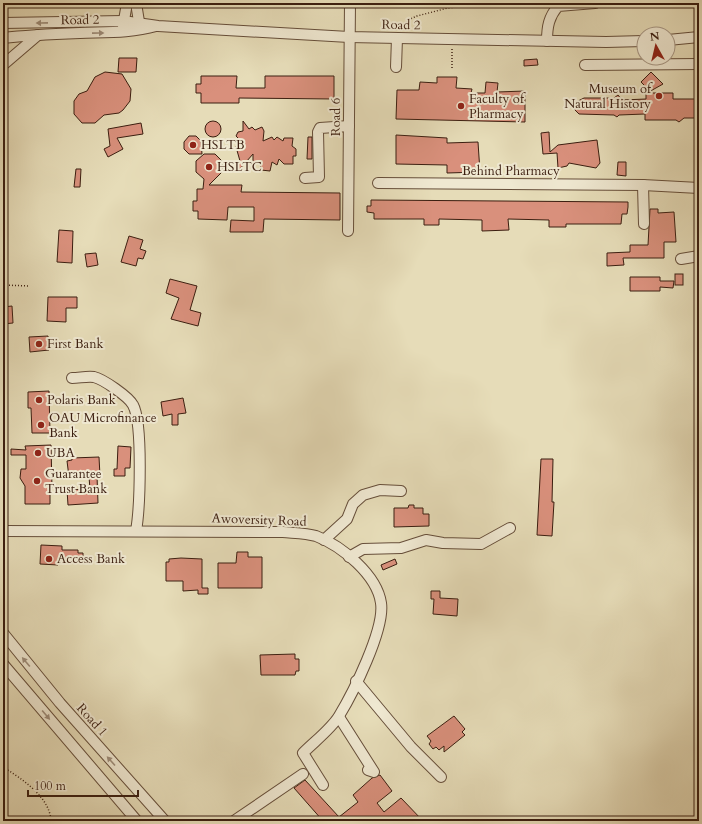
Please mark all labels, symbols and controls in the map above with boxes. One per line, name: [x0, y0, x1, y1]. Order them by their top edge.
street label: Road 2: [60, 11, 100, 29]
street label: Road 2: [381, 16, 421, 34]
one-way arrow: [35, 20, 48, 26]
north arrow: [636, 26, 676, 66]
text: N: [649, 28, 661, 45]
one-way arrow: [92, 30, 105, 36]
place label: Museum of Natural History: [564, 80, 653, 113]
place label: Faculty of Pharmacy: [469, 90, 526, 123]
marker: Museum of Natural History: [654, 91, 664, 101]
street label: Road 6: [327, 97, 345, 136]
marker: Faculty of Pharmacy: [456, 101, 466, 111]
place label: HSLTB: [201, 136, 245, 154]
marker: HSLTB: [188, 140, 198, 150]
place label: HSLTC: [217, 158, 262, 176]
marker: HSLTC: [204, 162, 214, 172]
street label: Behind Pharmacy: [462, 162, 560, 180]
place label: First Bank: [47, 335, 104, 353]
marker: First Bank: [34, 339, 44, 349]
place label: Polaris Bank: [47, 391, 116, 409]
marker: Polaris Bank: [34, 395, 44, 405]
place label: OAU Microfinance Bank: [49, 409, 157, 442]
marker: OAU Microfinance Bank: [36, 420, 46, 430]
place label: UBA: [46, 444, 75, 462]
marker: UBA: [33, 448, 43, 458]
place label: Guarantee Trust Bank: [45, 465, 107, 498]
marker: Guarantee Trust Bank: [32, 476, 42, 486]
street label: Awoversity Road: [211, 509, 307, 531]
place label: Access Bank: [57, 550, 125, 568]
marker: Access Bank: [44, 554, 54, 564]
one-way arrow: [22, 657, 30, 668]
street label: Road 1: [72, 700, 112, 740]
one-way arrow: [42, 709, 51, 720]
one-way arrow: [107, 756, 116, 765]
scale bar: [28, 772, 138, 798]
text: 100 m: [34, 778, 67, 794]

